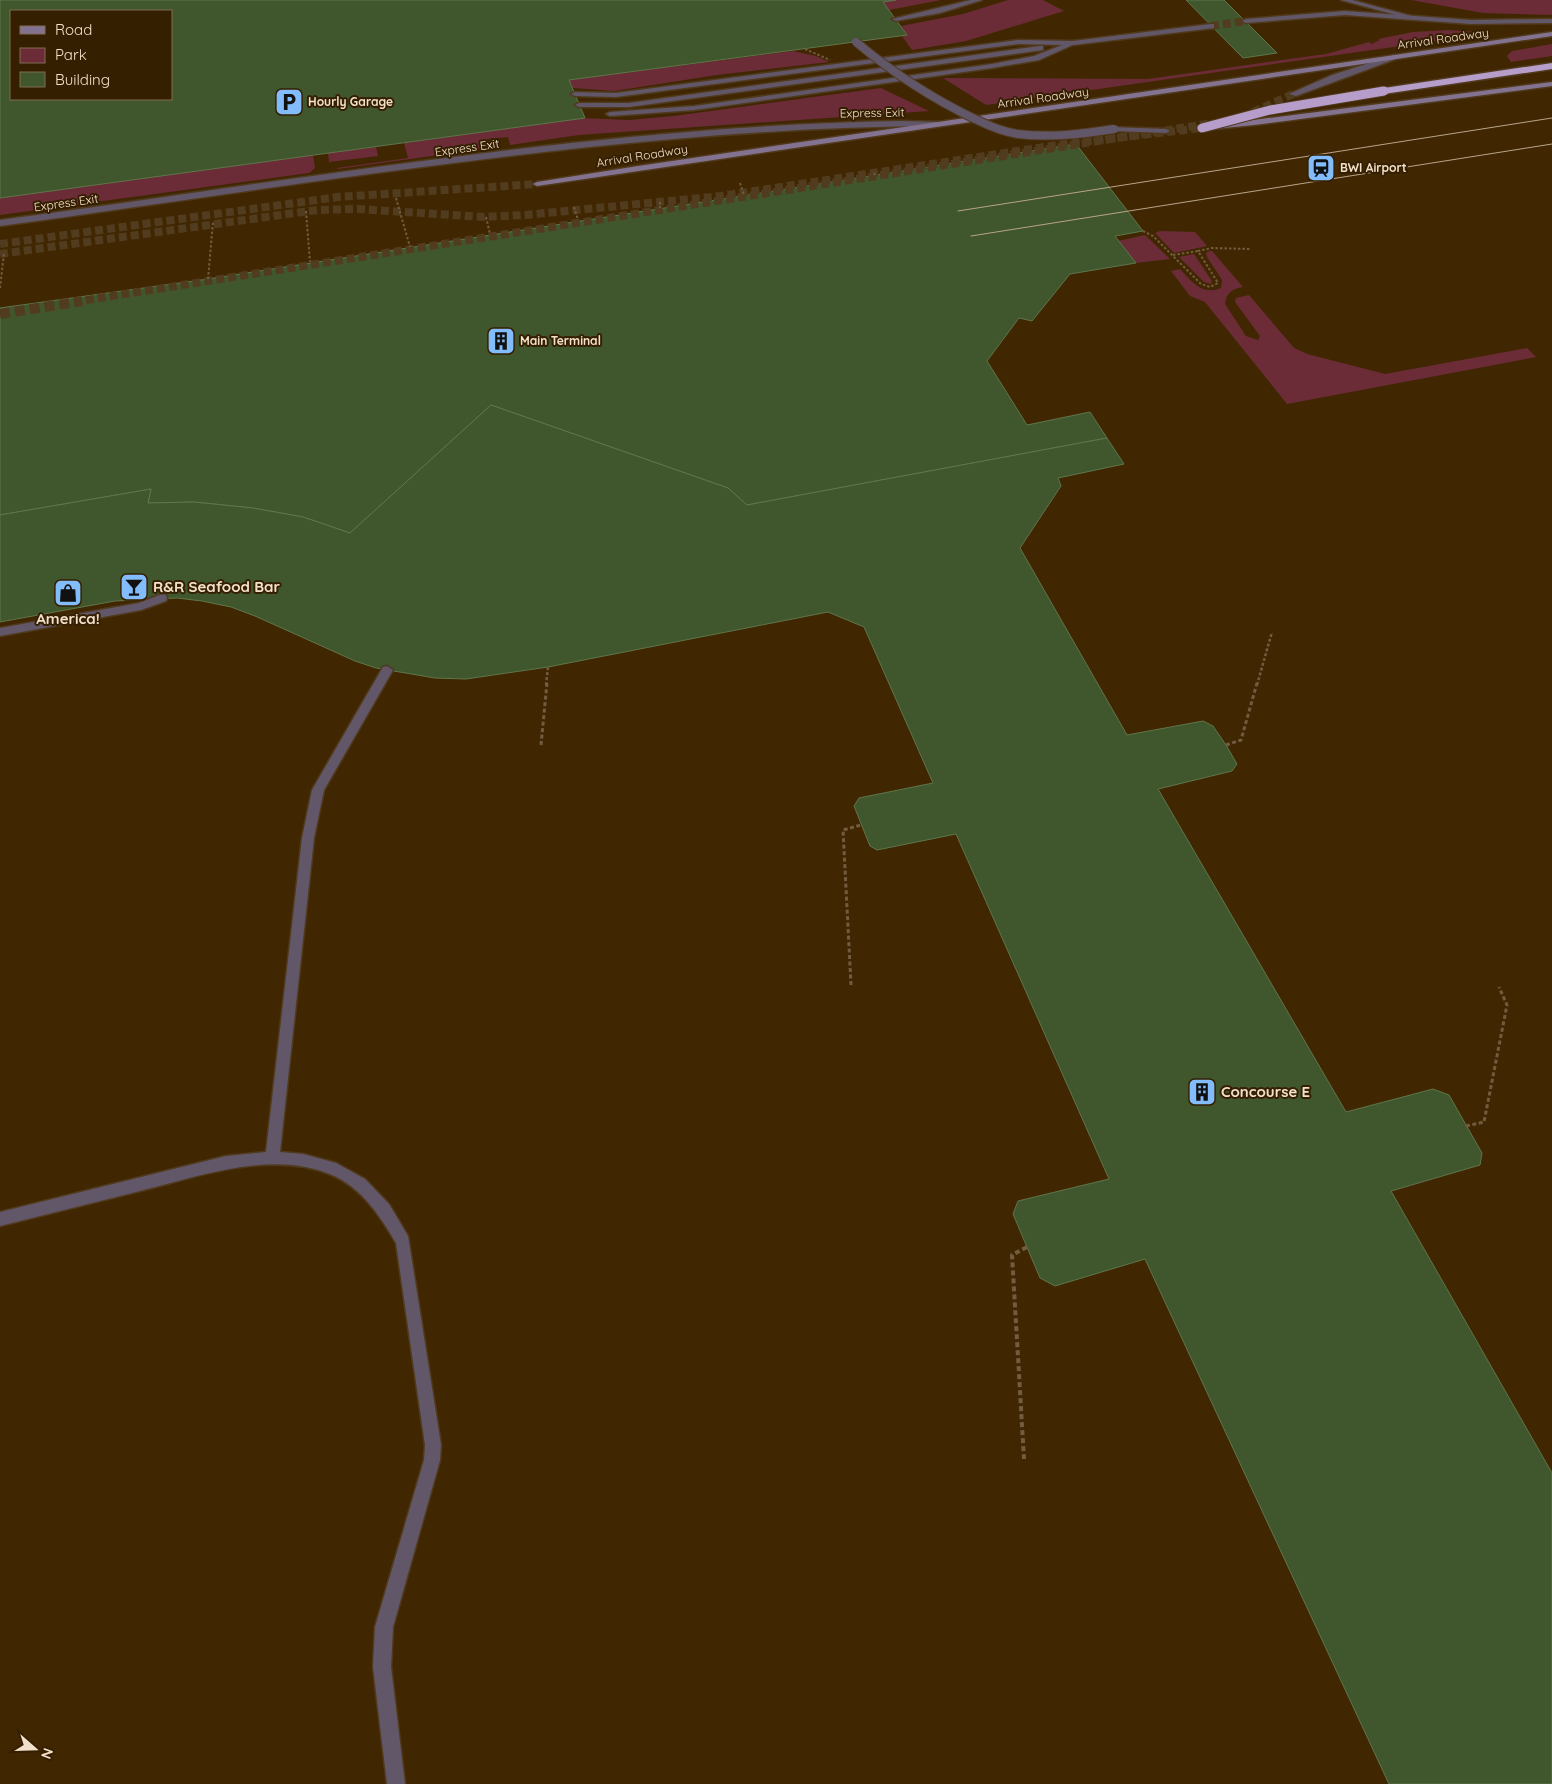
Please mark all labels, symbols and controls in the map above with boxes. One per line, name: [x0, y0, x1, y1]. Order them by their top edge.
legend: [10, 10, 172, 100]
text: Road: [55, 20, 92, 39]
street label: Arrival Roadway: [1396, 25, 1490, 52]
text: Park: [55, 45, 87, 64]
text: Building: [55, 70, 110, 89]
street label: Arrival Roadway: [996, 84, 1090, 111]
parking icon: Hourly Garage: [274, 87, 304, 117]
place label: Hourly Garage: [308, 94, 393, 109]
street label: Express Exit: [839, 104, 905, 121]
street label: Express Exit: [434, 136, 500, 159]
street label: Arrival Roadway: [595, 141, 689, 170]
station icon: BWI Airport: [1306, 153, 1336, 183]
place label: BWI Airport: [1340, 160, 1407, 175]
street label: Express Exit: [33, 191, 99, 214]
building icon: Main Terminal: [486, 326, 516, 356]
place label: Main Terminal: [520, 333, 601, 348]
bar icon: R&R Seafood Bar: [119, 572, 149, 602]
place label: R&R Seafood Bar: [153, 577, 280, 596]
shop icon: America!: [53, 578, 83, 608]
place label: America!: [36, 609, 100, 628]
building icon: Concourse E: [1187, 1077, 1217, 1107]
place label: Concourse E: [1221, 1082, 1310, 1101]
north arrow: [10, 1724, 60, 1774]
text: N: [37, 1746, 57, 1761]

